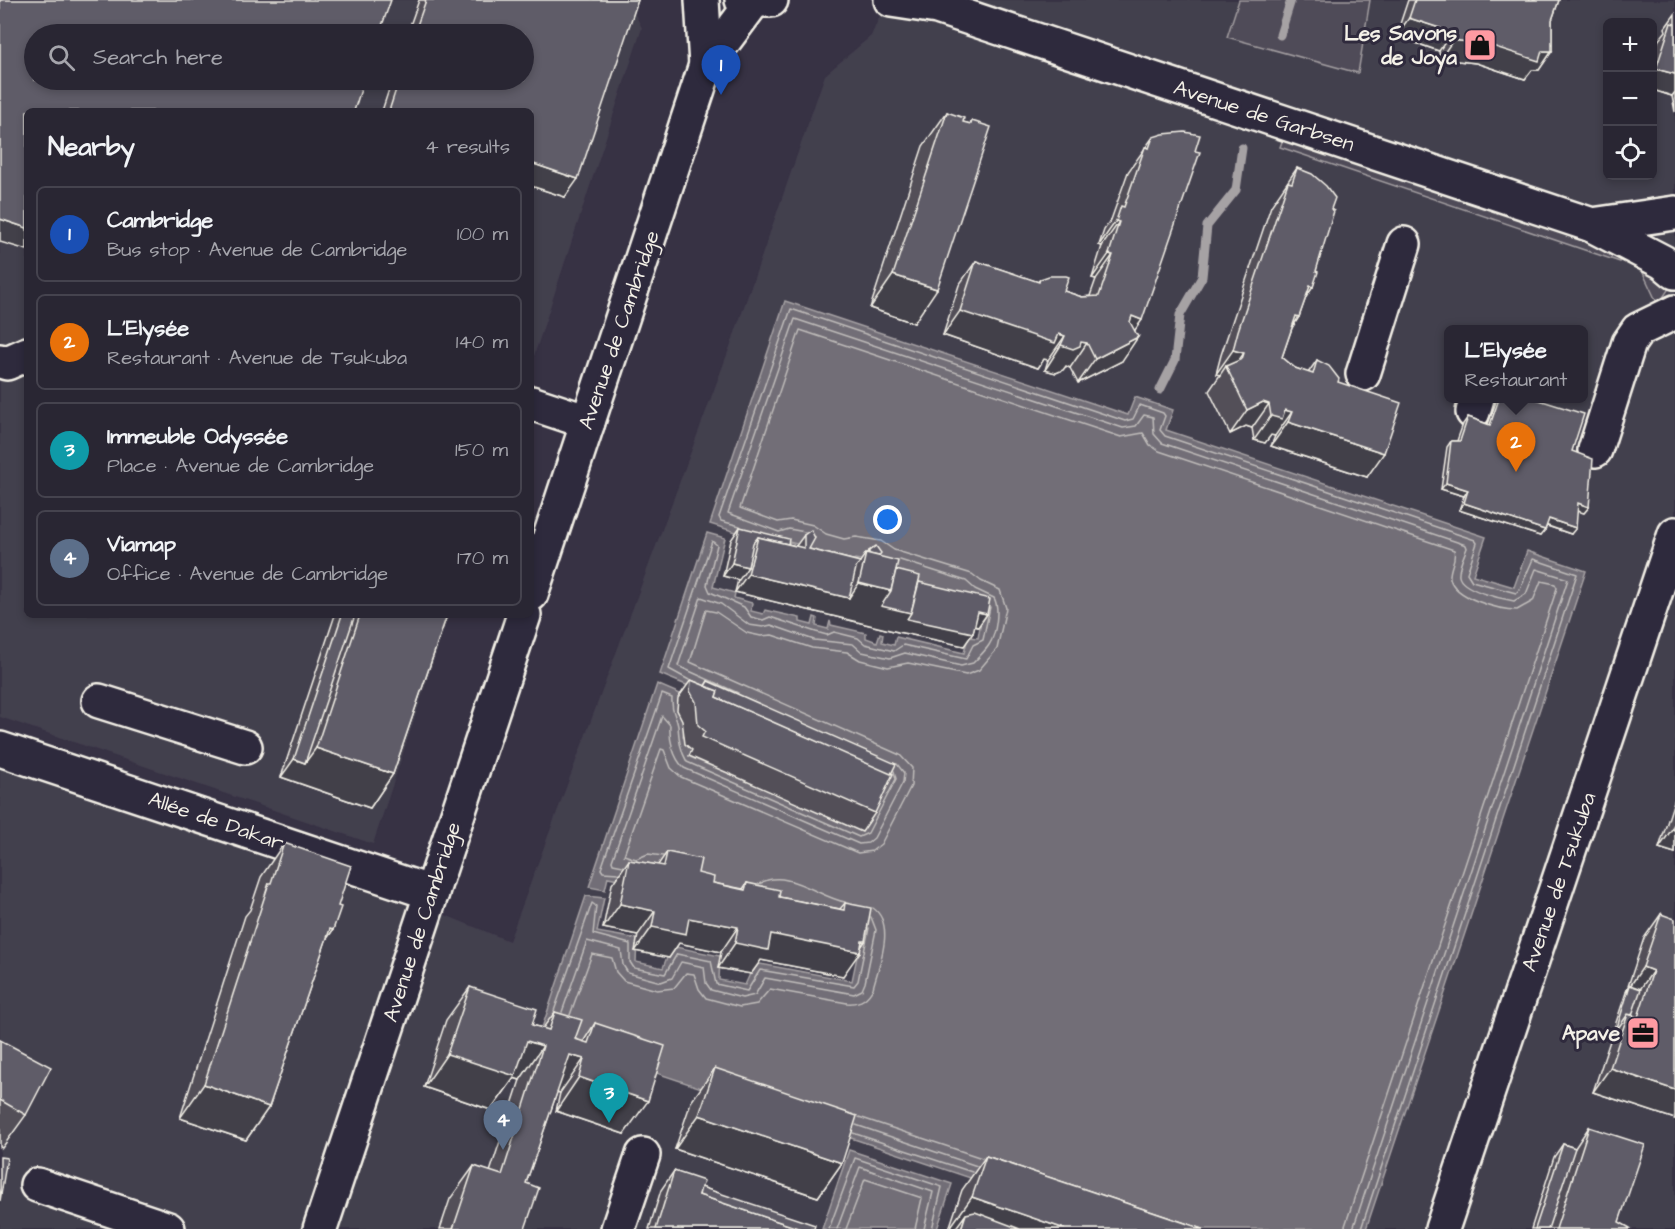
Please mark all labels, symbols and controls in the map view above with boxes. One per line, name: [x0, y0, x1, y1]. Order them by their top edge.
map controls: [1603, 18, 1657, 180]
button: +: [1603, 18, 1657, 72]
place label: Les Savons de Joya: [1344, 19, 1457, 75]
search box: [24, 24, 534, 90]
shop icon: Les Savons de Joya: [1462, 27, 1498, 63]
icon: search: [45, 41, 78, 74]
text: Search here: [93, 42, 223, 73]
pin: 1: [702, 46, 740, 95]
button: −: [1603, 72, 1657, 126]
street label: Avenue de Garbsen: [1170, 73, 1358, 159]
button: locate: [1603, 126, 1657, 180]
text: Nearby: [48, 129, 135, 165]
text: 4 results: [425, 133, 510, 161]
text: Cambridge: [107, 205, 213, 236]
text: 1: [68, 220, 71, 248]
text: 100 m: [457, 220, 508, 248]
street label: Avenue de Cambridge: [571, 227, 669, 434]
text: Bus stop · Avenue de Cambridge: [107, 236, 407, 264]
text: L'Elysée: [107, 313, 189, 344]
popup: [1444, 325, 1588, 403]
text: 2: [64, 328, 75, 356]
text: 140 m: [456, 328, 508, 356]
text: L'Elysée: [1465, 335, 1547, 366]
text: Restaurant · Avenue de Tsukuba: [107, 344, 407, 372]
text: Restaurant: [1465, 366, 1567, 394]
text: Immeuble Odyssée: [107, 421, 288, 452]
pin: 2: [1496, 422, 1536, 472]
text: 3: [64, 436, 75, 464]
text: 150 m: [455, 436, 508, 464]
text: Place · Avenue de Cambridge: [107, 452, 374, 480]
your location: [873, 505, 902, 534]
text: Viamap: [107, 529, 176, 560]
text: 4: [63, 544, 76, 572]
text: 170 m: [457, 544, 508, 572]
text: Office · Avenue de Cambridge: [107, 560, 388, 588]
street label: Allée de Dakar: [145, 784, 288, 858]
street label: Avenue de Tsukuba: [1515, 788, 1603, 975]
street label: Avenue de Cambridge: [376, 818, 470, 1026]
office icon: Apave: [1625, 1015, 1661, 1051]
place label: Apave: [1562, 1019, 1621, 1049]
pin: 3: [590, 1074, 628, 1123]
pin: 4: [484, 1100, 522, 1150]

